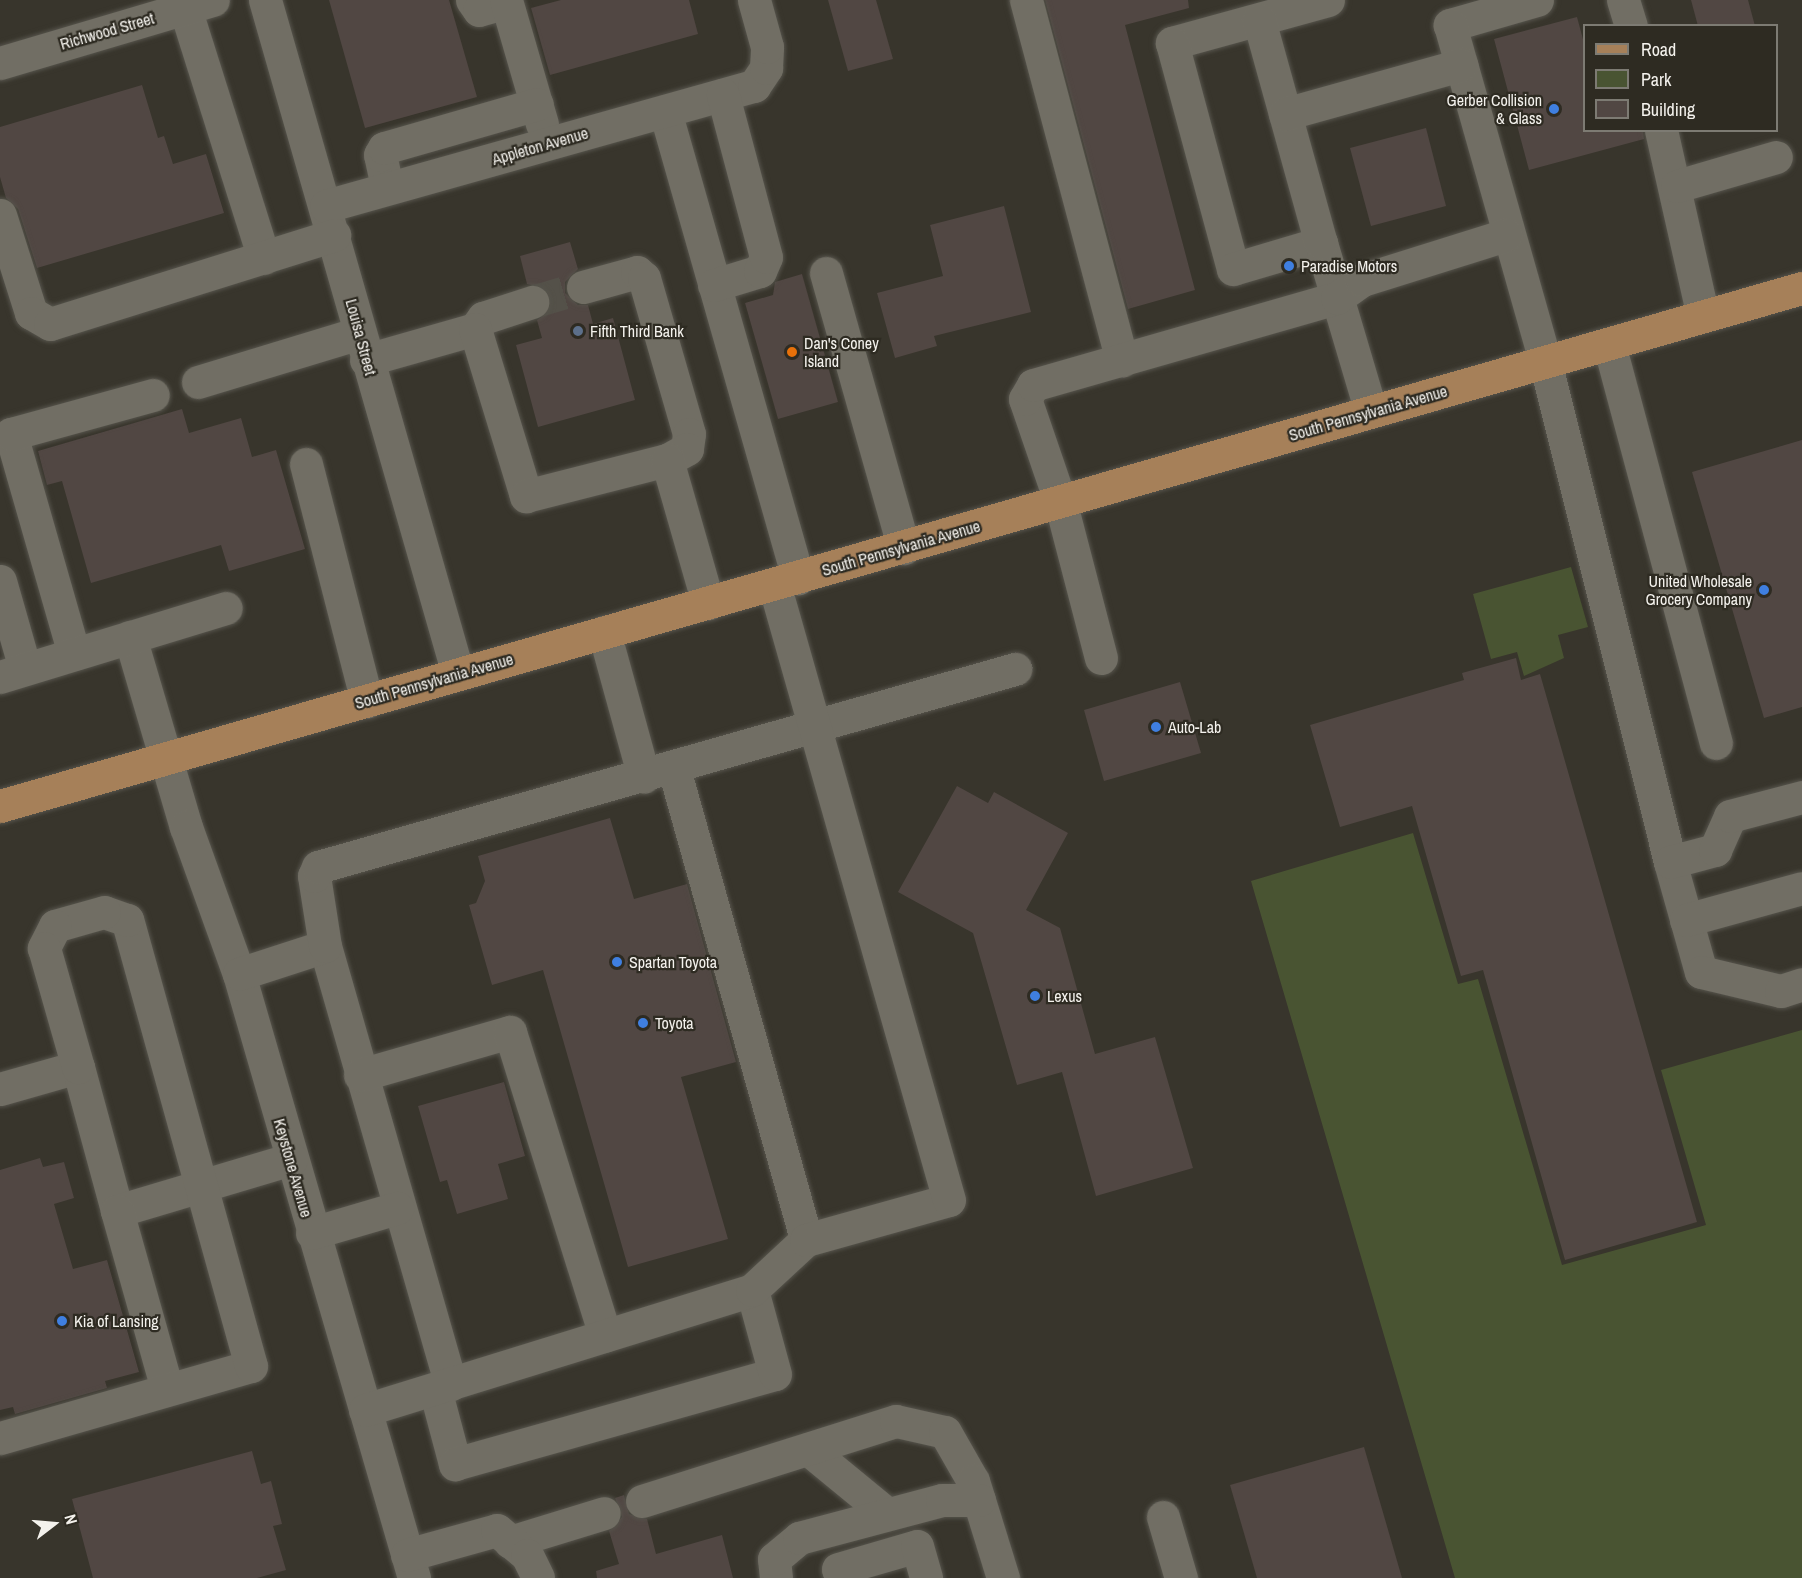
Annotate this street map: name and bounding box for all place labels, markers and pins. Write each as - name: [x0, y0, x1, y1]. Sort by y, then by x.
- place label: Gerber Collision & Glass: [1446, 90, 1542, 128]
- marker: Gerber Collision & Glass: [1547, 102, 1561, 116]
- place label: Paradise Motors: [1301, 256, 1397, 276]
- marker: Paradise Motors: [1282, 259, 1296, 273]
- place label: Fifth Third Bank: [590, 321, 684, 341]
- marker: Fifth Third Bank: [571, 324, 585, 338]
- place label: Dan's Coney Island: [804, 333, 879, 371]
- marker: Dan's Coney Island: [785, 345, 799, 359]
- place label: United Wholesale Grocery Company: [1646, 571, 1752, 609]
- marker: United Wholesale Grocery Company: [1757, 583, 1771, 597]
- place label: Auto-Lab: [1168, 717, 1221, 737]
- marker: Auto-Lab: [1149, 720, 1163, 734]
- place label: Spartan Toyota: [629, 952, 717, 972]
- marker: Spartan Toyota: [610, 955, 624, 969]
- place label: Lexus: [1047, 986, 1082, 1006]
- marker: Lexus: [1028, 989, 1042, 1003]
- place label: Toyota: [655, 1013, 694, 1033]
- marker: Toyota: [636, 1016, 650, 1030]
- place label: Kia of Lansing: [74, 1311, 159, 1331]
- marker: Kia of Lansing: [55, 1314, 69, 1328]

